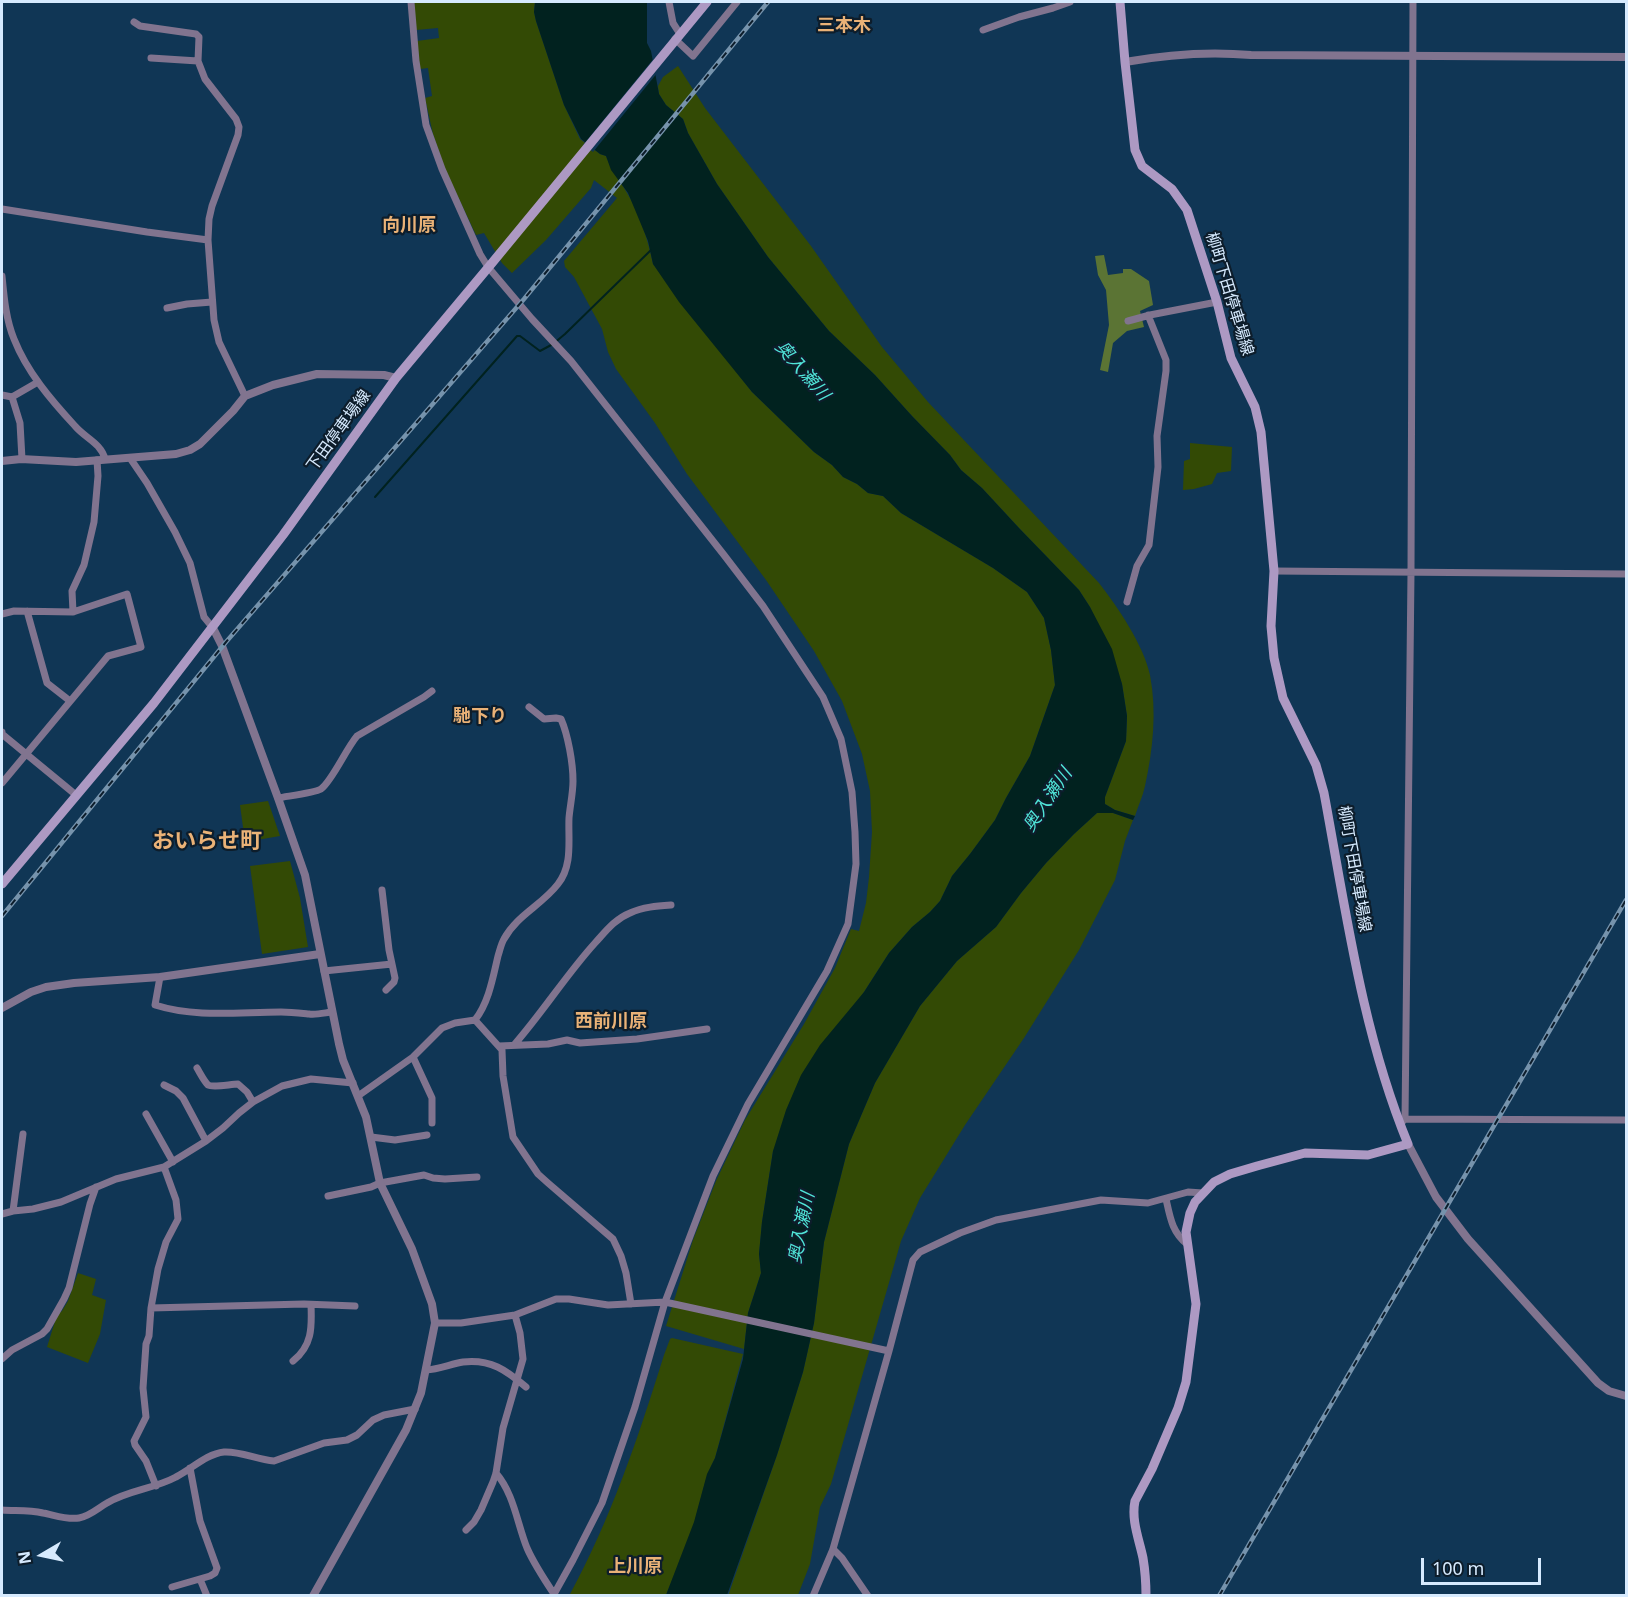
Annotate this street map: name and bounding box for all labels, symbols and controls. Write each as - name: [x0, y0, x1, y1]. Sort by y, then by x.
- district label: 三本木: [817, 15, 871, 37]
- district label: 向川原: [382, 215, 436, 237]
- street label: 柳町下田停車場線: [1201, 230, 1257, 358]
- water label: 奥入瀬川: [770, 337, 834, 405]
- street label: 下田停車場線: [303, 387, 375, 475]
- district label: 馳下り: [453, 706, 507, 728]
- water label: 奥入瀬川: [1019, 764, 1077, 836]
- street label: 柳町下田停車場線: [1333, 804, 1375, 934]
- district label: おいらせ町: [152, 829, 262, 855]
- district label: 西前川原: [575, 1011, 647, 1033]
- water label: 奥入瀬川: [785, 1191, 819, 1265]
- north arrow: [12, 1525, 72, 1585]
- scale bar: [1424, 1546, 1544, 1584]
- text: N: [12, 1550, 36, 1566]
- district label: 上川原: [608, 1556, 662, 1578]
- text: 100 m: [1432, 1556, 1484, 1580]

